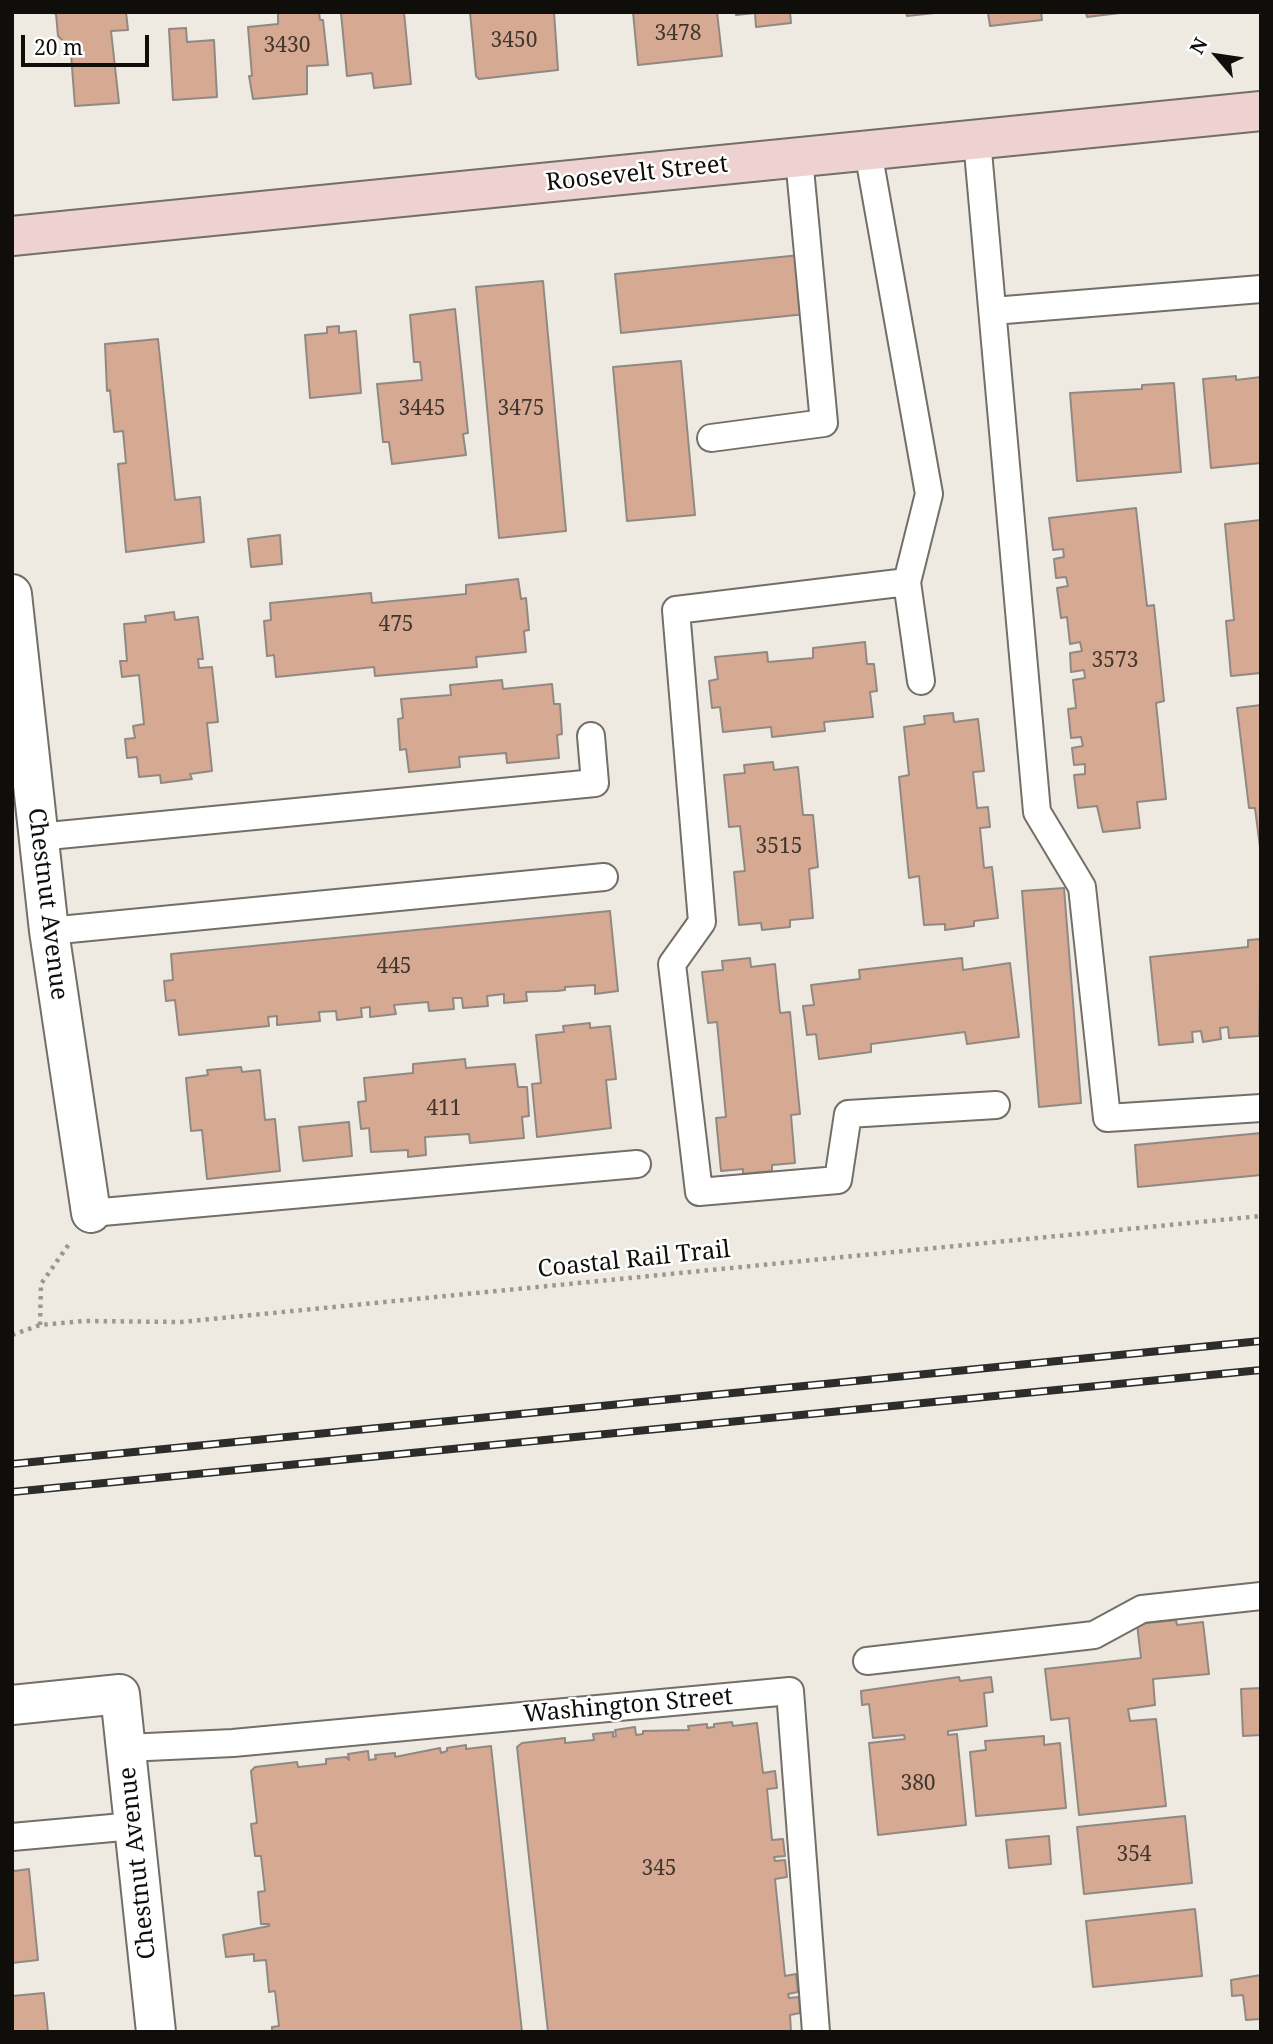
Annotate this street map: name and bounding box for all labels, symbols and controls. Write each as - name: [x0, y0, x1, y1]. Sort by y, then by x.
- scale bar: [24, 21, 152, 65]
- house number: 3478: [655, 21, 701, 47]
- north arrow: [1182, 21, 1252, 91]
- house number: 3450: [491, 28, 537, 54]
- text: 20 m: [34, 33, 83, 61]
- house number: 3430: [264, 33, 310, 59]
- text: N: [1184, 33, 1214, 59]
- street label: Roosevelt Street: [545, 150, 729, 198]
- house number: 3445: [399, 396, 445, 422]
- house number: 3475: [498, 396, 544, 422]
- house number: 475: [378, 612, 414, 638]
- house number: 3573: [1092, 648, 1138, 674]
- street label: Chestnut Avenue: [21, 806, 73, 1002]
- house number: 3515: [756, 834, 802, 860]
- house number: 445: [376, 954, 412, 980]
- house number: 411: [426, 1096, 462, 1122]
- street label: Coastal Rail Trail: [536, 1236, 732, 1284]
- street label: Washington Street: [522, 1683, 734, 1729]
- street label: Chestnut Avenue: [114, 1765, 162, 1961]
- house number: 380: [900, 1771, 936, 1797]
- house number: 354: [1116, 1842, 1152, 1868]
- house number: 345: [641, 1856, 677, 1882]

